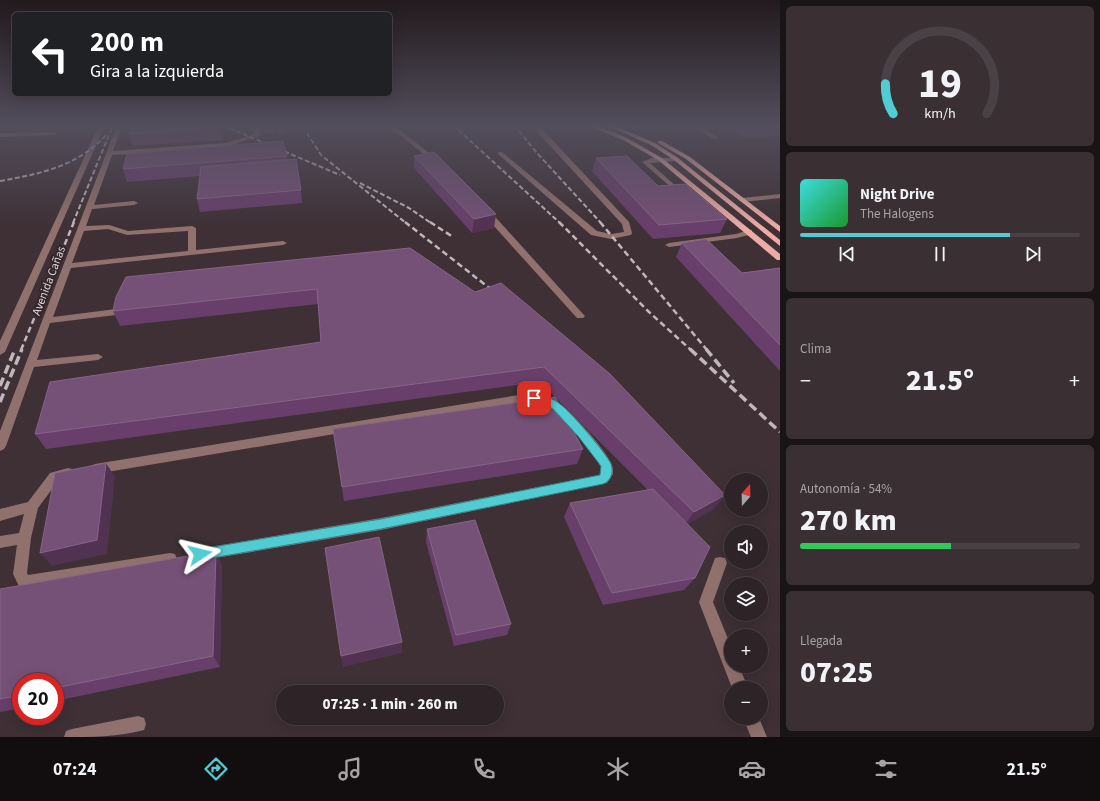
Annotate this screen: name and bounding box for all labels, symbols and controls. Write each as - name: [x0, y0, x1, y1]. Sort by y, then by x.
- text: 200 m: [90, 22, 164, 62]
- icon: left: [24, 28, 76, 80]
- text: 19: [918, 54, 962, 114]
- text: Gira a la izquierda: [90, 59, 224, 84]
- text: km/h: [924, 103, 956, 124]
- text: Night Drive: [860, 184, 935, 205]
- text: The Halogens: [860, 205, 934, 223]
- icon: previous: [836, 243, 858, 265]
- icon: pause: [929, 243, 951, 265]
- icon: next: [1022, 243, 1044, 265]
- street label: Avenida Cañas: [28, 244, 70, 318]
- text: Clima: [800, 340, 831, 358]
- text: 21.5°: [906, 359, 974, 402]
- text: −: [800, 365, 811, 397]
- text: +: [1069, 365, 1080, 397]
- pin: [517, 381, 551, 415]
- icon: arrive: [523, 387, 545, 409]
- north arrow: [724, 473, 768, 517]
- map controls: [724, 473, 768, 725]
- text: Autonomía · 54%: [800, 480, 892, 498]
- text: 270 km: [800, 499, 897, 542]
- button: sound: [724, 525, 768, 569]
- position arrow: [179, 533, 221, 575]
- button: layers: [724, 577, 768, 621]
- button: +: [724, 629, 768, 673]
- text: Llegada: [800, 632, 843, 650]
- text: 07:25: [800, 651, 873, 694]
- speed limit sign: 20: [12, 673, 64, 725]
- button: −: [724, 681, 768, 725]
- text: 07:25 · 1 min · 260 m: [323, 694, 457, 715]
- icon: directions: [202, 755, 230, 783]
- icon: music: [336, 755, 364, 783]
- icon: phone: [470, 755, 498, 783]
- icon: climate: [604, 755, 632, 783]
- icon: car: [738, 755, 766, 783]
- icon: filters: [872, 755, 900, 783]
- text: 07:24: [53, 757, 96, 782]
- text: 21.5°: [1006, 757, 1047, 782]

